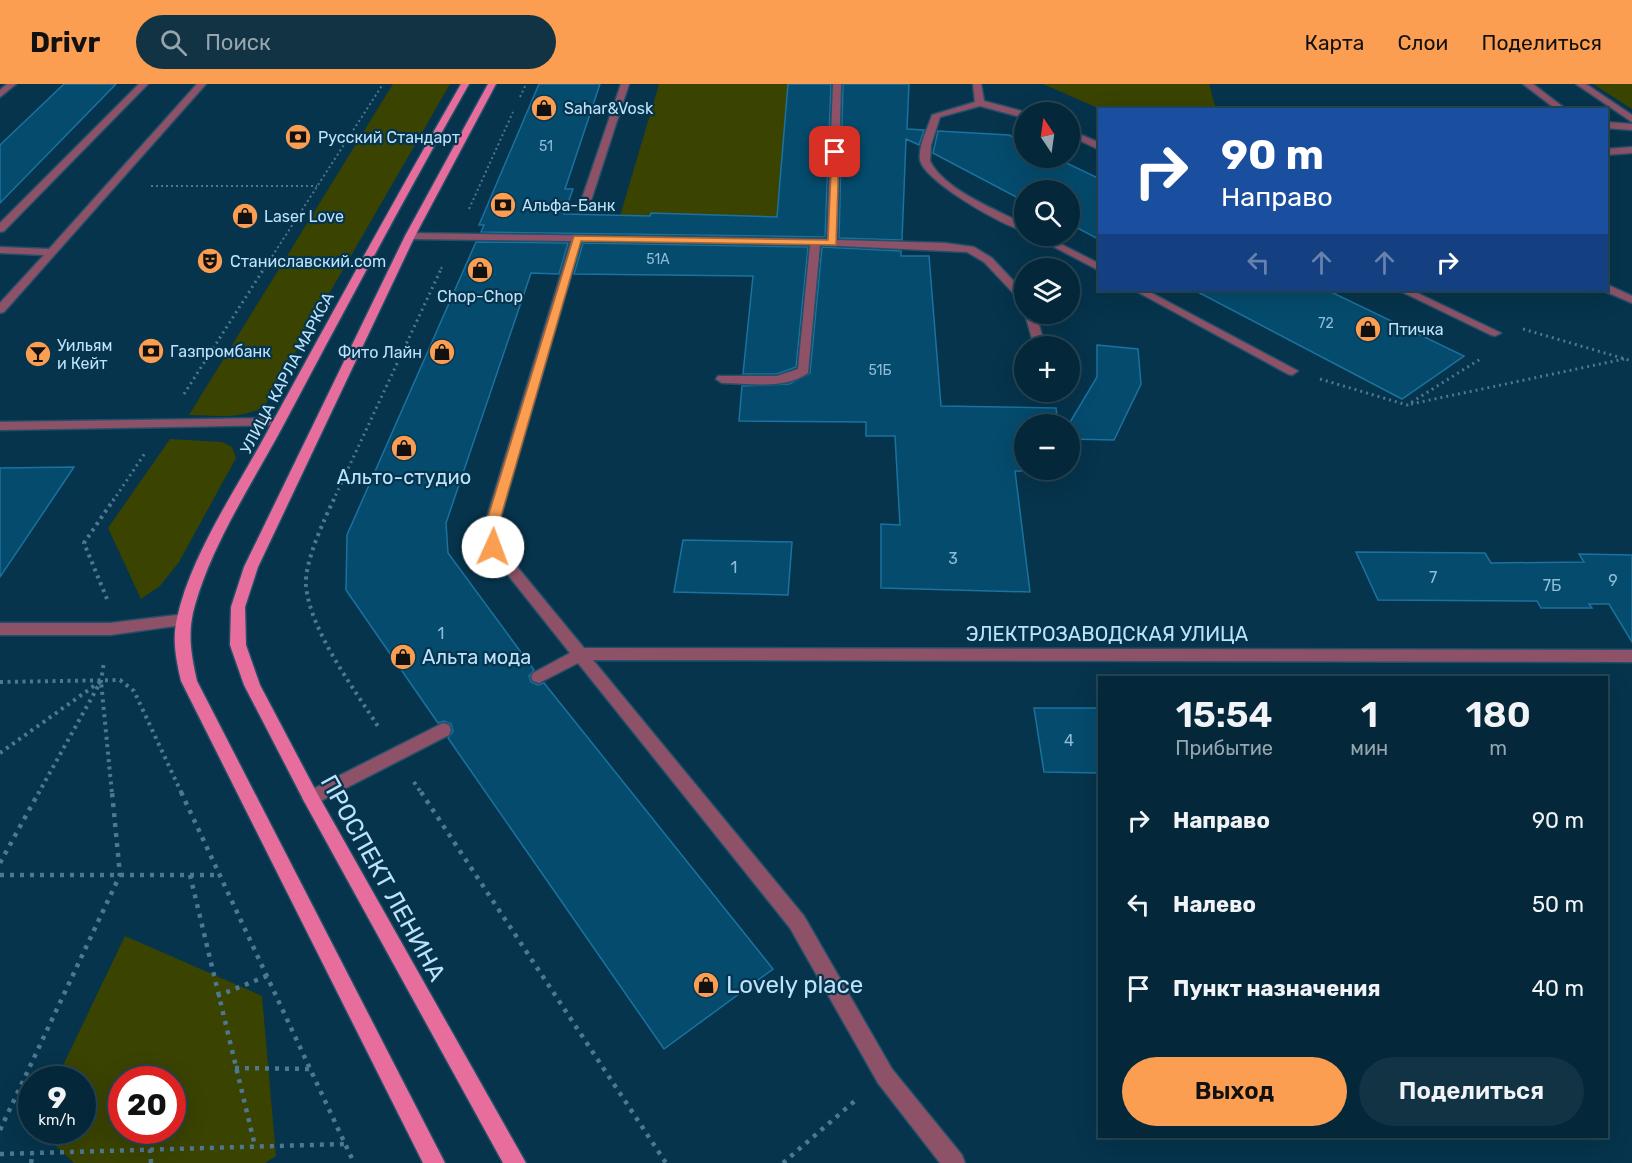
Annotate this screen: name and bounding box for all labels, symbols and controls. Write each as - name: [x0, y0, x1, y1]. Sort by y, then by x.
- search box: [136, 15, 556, 69]
- text: Drivr: [30, 26, 100, 59]
- icon: search: [157, 26, 190, 59]
- text: Поиск: [205, 29, 271, 56]
- text: Карта: [1304, 30, 1364, 55]
- text: Слои: [1397, 30, 1448, 55]
- text: Поделиться: [1481, 30, 1602, 55]
- shop icon: Sahar&Vosk: [529, 93, 559, 123]
- place label: Sahar&Vosk: [564, 99, 654, 118]
- north arrow: [1014, 102, 1080, 168]
- map controls: [1014, 102, 1080, 480]
- bank icon: Русский Стандарт: [283, 122, 313, 152]
- pin: [809, 126, 860, 177]
- place label: Русский Стандарт: [318, 128, 460, 147]
- text: 90 m: [1221, 130, 1324, 180]
- icon: right: [1122, 132, 1200, 210]
- icon: arrive: [818, 135, 851, 168]
- house number: 51: [539, 138, 553, 155]
- button: search: [1014, 180, 1080, 246]
- text: Направо: [1221, 181, 1333, 213]
- bank icon: Альфа-Банк: [488, 190, 518, 220]
- place label: Альфа-Банк: [522, 196, 616, 215]
- shop icon: Laser Love: [230, 201, 260, 231]
- place label: Laser Love: [264, 207, 344, 226]
- theatre icon: Станиславский.com: [195, 246, 225, 276]
- icon: left: [1242, 246, 1275, 279]
- icon: ahead: [1305, 246, 1338, 279]
- icon: ahead: [1368, 246, 1401, 279]
- icon: right: [1431, 246, 1464, 279]
- house number: 51А: [646, 251, 670, 268]
- place label: Станиславский.com: [230, 252, 386, 271]
- shop icon: Chop-Chop: [465, 255, 495, 285]
- button: layers: [1014, 258, 1080, 324]
- place label: Chop-Chop: [437, 287, 523, 306]
- street label: УЛИЦА КАРЛА МАРКСА: [236, 289, 338, 457]
- shop icon: Птичка: [1353, 314, 1383, 344]
- house number: 72: [1318, 315, 1334, 332]
- place label: Птичка: [1388, 320, 1444, 339]
- place label: Уильям и Кейт: [57, 336, 112, 373]
- bank icon: Газпромбанк: [136, 336, 166, 366]
- button: +: [1014, 336, 1080, 402]
- shop icon: Фито Лайн: [427, 337, 457, 367]
- bar icon: Уильям и Кейт: [23, 339, 53, 369]
- place label: Газпромбанк: [170, 342, 271, 361]
- place label: Фито Лайн: [338, 343, 422, 362]
- house number: 51Б: [868, 362, 892, 379]
- button: −: [1014, 414, 1080, 480]
- shop icon: Альто-студио: [389, 433, 419, 463]
- place label: Альто-студио: [337, 465, 471, 489]
- position arrow: [461, 515, 525, 579]
- house number: 3: [948, 549, 958, 568]
- house number: 1: [731, 558, 737, 577]
- house number: 7: [1429, 568, 1437, 587]
- house number: 9: [1608, 571, 1618, 590]
- house number: 7Б: [1543, 576, 1561, 595]
- street label: ЭЛЕКТРОЗАВОДСКАЯ УЛИЦА: [966, 622, 1248, 646]
- house number: 1: [438, 624, 444, 643]
- shop icon: Альта мода: [388, 642, 418, 672]
- place label: Альта мода: [422, 645, 531, 669]
- text: 15:54: [1176, 693, 1273, 736]
- text: 1: [1361, 693, 1378, 736]
- text: 180: [1465, 693, 1531, 736]
- house number: 4: [1064, 731, 1074, 750]
- text: Прибытие: [1175, 736, 1273, 760]
- text: мин: [1350, 736, 1388, 760]
- text: m: [1489, 736, 1507, 760]
- street label: ПРОСПЕКТ ЛЕНИНА: [315, 770, 451, 986]
- icon: right: [1122, 804, 1155, 837]
- text: Направо: [1173, 807, 1270, 834]
- text: 90 m: [1532, 807, 1584, 834]
- icon: left: [1122, 888, 1155, 921]
- text: Налево: [1173, 891, 1256, 918]
- text: 50 m: [1532, 891, 1584, 918]
- shop icon: Lovely place: [691, 970, 721, 1000]
- place label: Lovely place: [726, 971, 863, 999]
- icon: arrive: [1122, 972, 1155, 1005]
- text: Пункт назначения: [1173, 975, 1381, 1002]
- text: 40 m: [1531, 975, 1584, 1002]
- button: Выход: [1122, 1057, 1347, 1126]
- button: Поделиться: [1359, 1057, 1584, 1126]
- speed limit sign: 20: [108, 1066, 186, 1144]
- text: 9: [47, 1080, 67, 1116]
- text: km/h: [38, 1111, 76, 1129]

